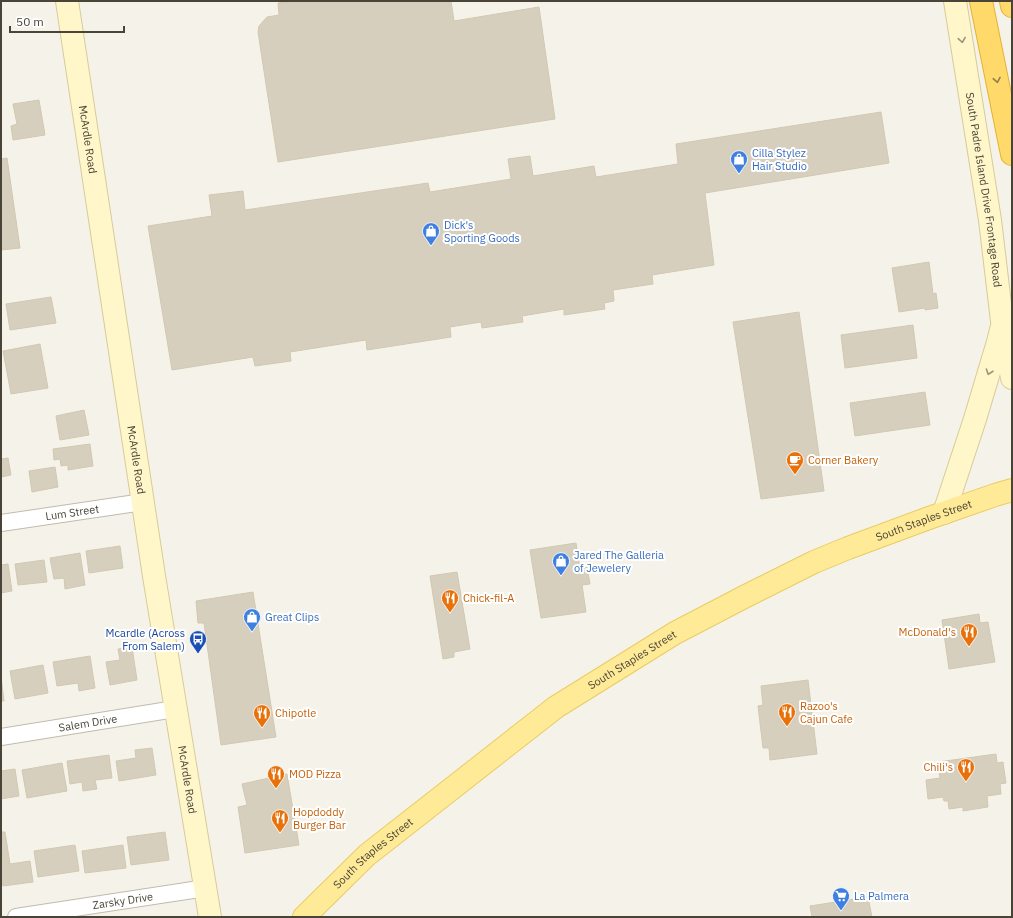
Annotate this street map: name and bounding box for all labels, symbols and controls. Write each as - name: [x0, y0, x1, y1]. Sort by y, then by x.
- scale bar: [10, 8, 124, 34]
- text: 50 m: [16, 14, 44, 29]
- one-way arrow: [957, 36, 965, 43]
- one-way arrow: [993, 77, 1001, 84]
- street label: South Padre Island Drive Frontage Road: [963, 91, 1005, 288]
- street label: McArdle Road: [76, 104, 100, 175]
- place label: Cilla Stylez Hair Studio: [752, 146, 807, 173]
- shop icon: Cilla Stylez Hair Studio: [729, 149, 749, 174]
- place label: Dick's Sporting Goods: [444, 218, 520, 245]
- shop icon: Dick's Sporting Goods: [421, 221, 441, 246]
- one-way arrow: [985, 368, 994, 375]
- street label: McArdle Road: [124, 425, 148, 495]
- cafe icon: Corner Bakery: [785, 450, 805, 475]
- place label: Corner Bakery: [808, 453, 879, 467]
- street label: South Staples Street: [874, 497, 974, 544]
- street label: Lum Street: [44, 502, 100, 523]
- place label: Jared The Galleria of Jewelery: [574, 548, 664, 575]
- shop icon: Jared The Galleria of Jewelery: [551, 551, 571, 576]
- restaurant icon: Chick-fil-A: [440, 588, 460, 613]
- place label: Chick-fil-A: [463, 591, 514, 605]
- shop icon: Great Clips: [242, 607, 262, 632]
- place label: Great Clips: [265, 610, 319, 624]
- restaurant icon: McDonald's: [959, 622, 979, 647]
- place label: McDonald's: [898, 625, 956, 639]
- place label: Mcardle (Across From Salem): [106, 626, 185, 653]
- street label: South Staples Street: [585, 627, 679, 692]
- bus stop icon: Mcardle (Across From Salem): [188, 629, 208, 654]
- place label: Razoo's Cajun Cafe: [800, 699, 853, 726]
- restaurant icon: Razoo's Cajun Cafe: [777, 702, 797, 727]
- restaurant icon: Chipotle: [252, 703, 272, 728]
- place label: Chipotle: [275, 706, 316, 720]
- street label: Salem Drive: [58, 711, 118, 735]
- street label: McArdle Road: [175, 745, 200, 815]
- restaurant icon: Chili's: [956, 757, 976, 782]
- place label: Chili's: [923, 760, 953, 774]
- restaurant icon: MOD Pizza: [266, 764, 286, 789]
- place label: MOD Pizza: [289, 767, 341, 781]
- place label: Hopdoddy Burger Bar: [293, 805, 346, 832]
- restaurant icon: Hopdoddy Burger Bar: [270, 808, 290, 833]
- street label: South Staples Street: [330, 815, 416, 892]
- supermarket icon: La Palmera: [831, 886, 851, 911]
- street label: Zarsky Drive: [91, 889, 154, 912]
- place label: La Palmera: [854, 889, 909, 903]

